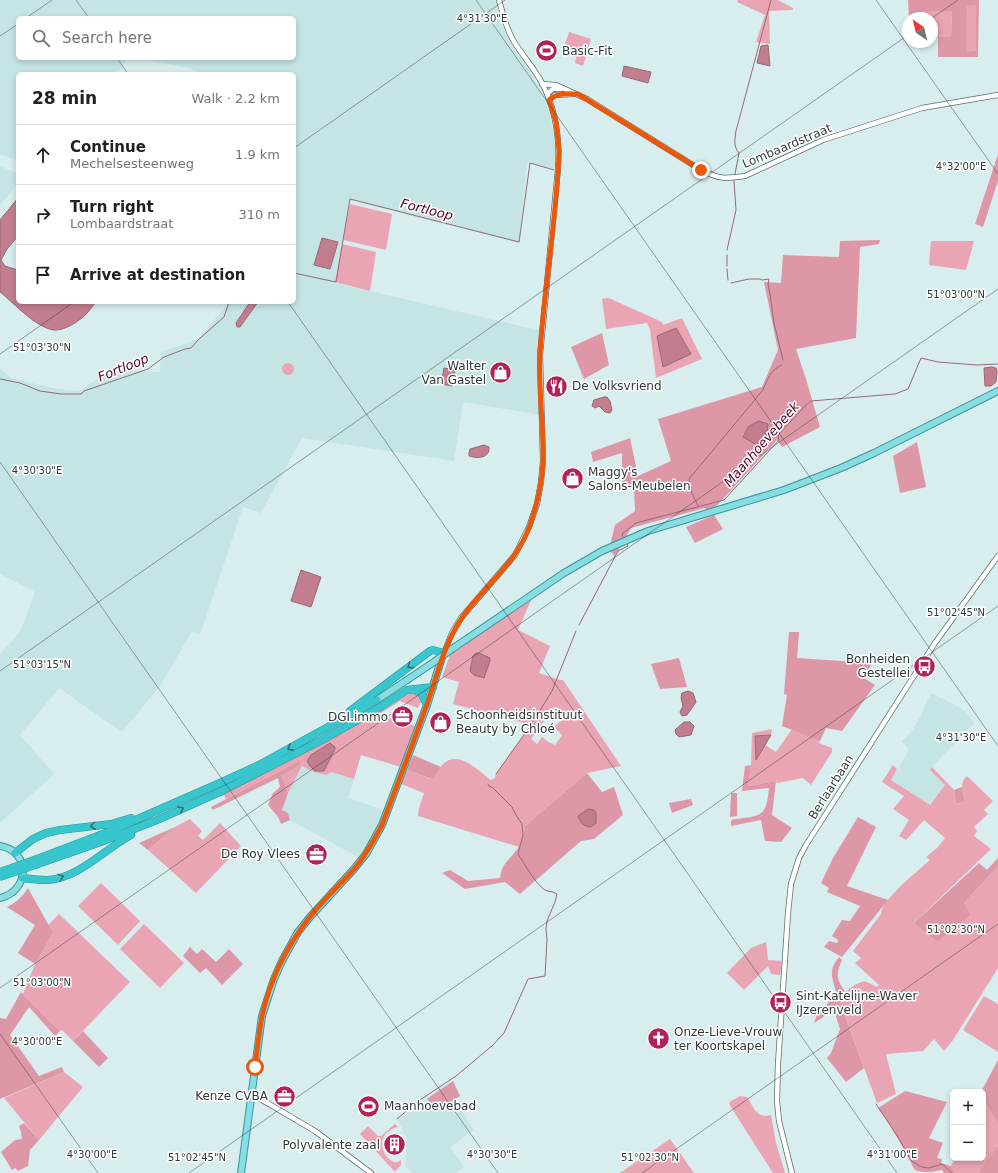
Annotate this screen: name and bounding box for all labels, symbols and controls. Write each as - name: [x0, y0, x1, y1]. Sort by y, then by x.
- north arrow: [902, 12, 938, 48]
- text: 4°31'30"E: [457, 13, 507, 24]
- search box: [16, 16, 296, 60]
- icon: search: [30, 27, 52, 49]
- text: Search here: [62, 29, 152, 47]
- sports icon: Basic-Fit: [533, 38, 559, 64]
- place label: Basic-Fit: [562, 44, 612, 58]
- text: 28 min: [32, 88, 97, 108]
- text: Walk · 2.2 km: [191, 91, 280, 106]
- street label: Lombaardstraat: [740, 121, 834, 171]
- text: Continue: [70, 138, 146, 156]
- icon: ahead: [32, 144, 54, 166]
- text: 1.9 km: [235, 147, 280, 162]
- text: Mechelsesteenweg: [70, 156, 194, 171]
- route end: [692, 161, 710, 179]
- text: 4°32'00"E: [936, 161, 986, 172]
- water label: Fortloop: [399, 196, 455, 223]
- text: Turn right: [70, 198, 154, 216]
- icon: right: [32, 204, 54, 226]
- text: 310 m: [238, 207, 280, 222]
- text: Lombaardstraat: [70, 216, 173, 231]
- icon: arrive: [32, 264, 54, 286]
- text: Arrive at destination: [70, 266, 245, 284]
- text: 51°03'00"N: [927, 289, 985, 300]
- text: 51°03'30"N: [13, 342, 71, 353]
- water label: Fortloop: [96, 350, 151, 384]
- place label: Walter Van Gastel: [422, 359, 486, 387]
- shop icon: Walter Van Gastel: [488, 360, 514, 386]
- restaurant icon: De Volksvriend: [544, 373, 570, 399]
- place label: De Volksvriend: [572, 379, 662, 393]
- water label: Maanhoevebeek: [721, 399, 802, 490]
- text: 4°30'30"E: [12, 465, 62, 476]
- place label: Maggy's Salons-Meubelen: [588, 465, 691, 493]
- shop icon: Maggy's Salons-Meubelen: [560, 466, 586, 492]
- text: 51°02'45"N: [927, 607, 985, 618]
- place label: Bonheiden Gestellei: [846, 652, 910, 680]
- bus stop icon: Bonheiden Gestellei: [912, 653, 938, 679]
- text: 51°03'15"N: [13, 659, 71, 670]
- one-way arrow: [407, 661, 414, 668]
- office icon: DGI.immo: [390, 704, 416, 730]
- place label: Schoonheidsinstituut Beauty by Chloé: [456, 708, 582, 736]
- shop icon: Schoonheidsinstituut Beauty by Chloé: [427, 709, 453, 735]
- place label: DGI.immo: [328, 710, 388, 724]
- text: 4°31'30"E: [936, 732, 986, 743]
- one-way arrow: [287, 744, 294, 751]
- street label: Berlaarbaan: [806, 752, 856, 822]
- one-way arrow: [177, 806, 185, 814]
- one-way arrow: [90, 821, 96, 830]
- office icon: De Roy Vlees: [303, 841, 329, 867]
- place label: De Roy Vlees: [221, 847, 300, 861]
- one-way arrow: [57, 873, 64, 882]
- text: 51°02'30"N: [927, 924, 985, 935]
- text: 51°03'00"N: [13, 977, 71, 988]
- place label: Sint-Katelijne-Waver IJzerenveld: [796, 989, 917, 1017]
- bus stop icon: Sint-Katelijne-Waver IJzerenveld: [767, 990, 793, 1016]
- place label: Onze-Lieve-Vrouw ter Koortskapel: [674, 1025, 782, 1053]
- church icon: Onze-Lieve-Vrouw ter Koortskapel: [645, 1026, 671, 1052]
- text: 4°30'00"E: [12, 1036, 62, 1047]
- route start: [246, 1058, 264, 1076]
- office icon: Kenze CVBA: [271, 1083, 297, 1109]
- place label: Kenze CVBA: [195, 1089, 269, 1103]
- map controls: [950, 1089, 986, 1161]
- button: +: [950, 1089, 986, 1125]
- sports icon: Maanhoevebad: [355, 1093, 381, 1119]
- place label: Maanhoevebad: [384, 1099, 476, 1113]
- button: −: [950, 1125, 986, 1161]
- building icon: Polyvalente zaal: [382, 1132, 408, 1158]
- place label: Polyvalente zaal: [282, 1138, 380, 1152]
- text: 4°30'00"E: [67, 1149, 117, 1160]
- text: 4°30'30"E: [467, 1149, 517, 1160]
- text: 4°31'00"E: [867, 1149, 917, 1160]
- text: 51°02'45"N: [168, 1152, 226, 1163]
- text: 51°02'30"N: [621, 1152, 679, 1163]

